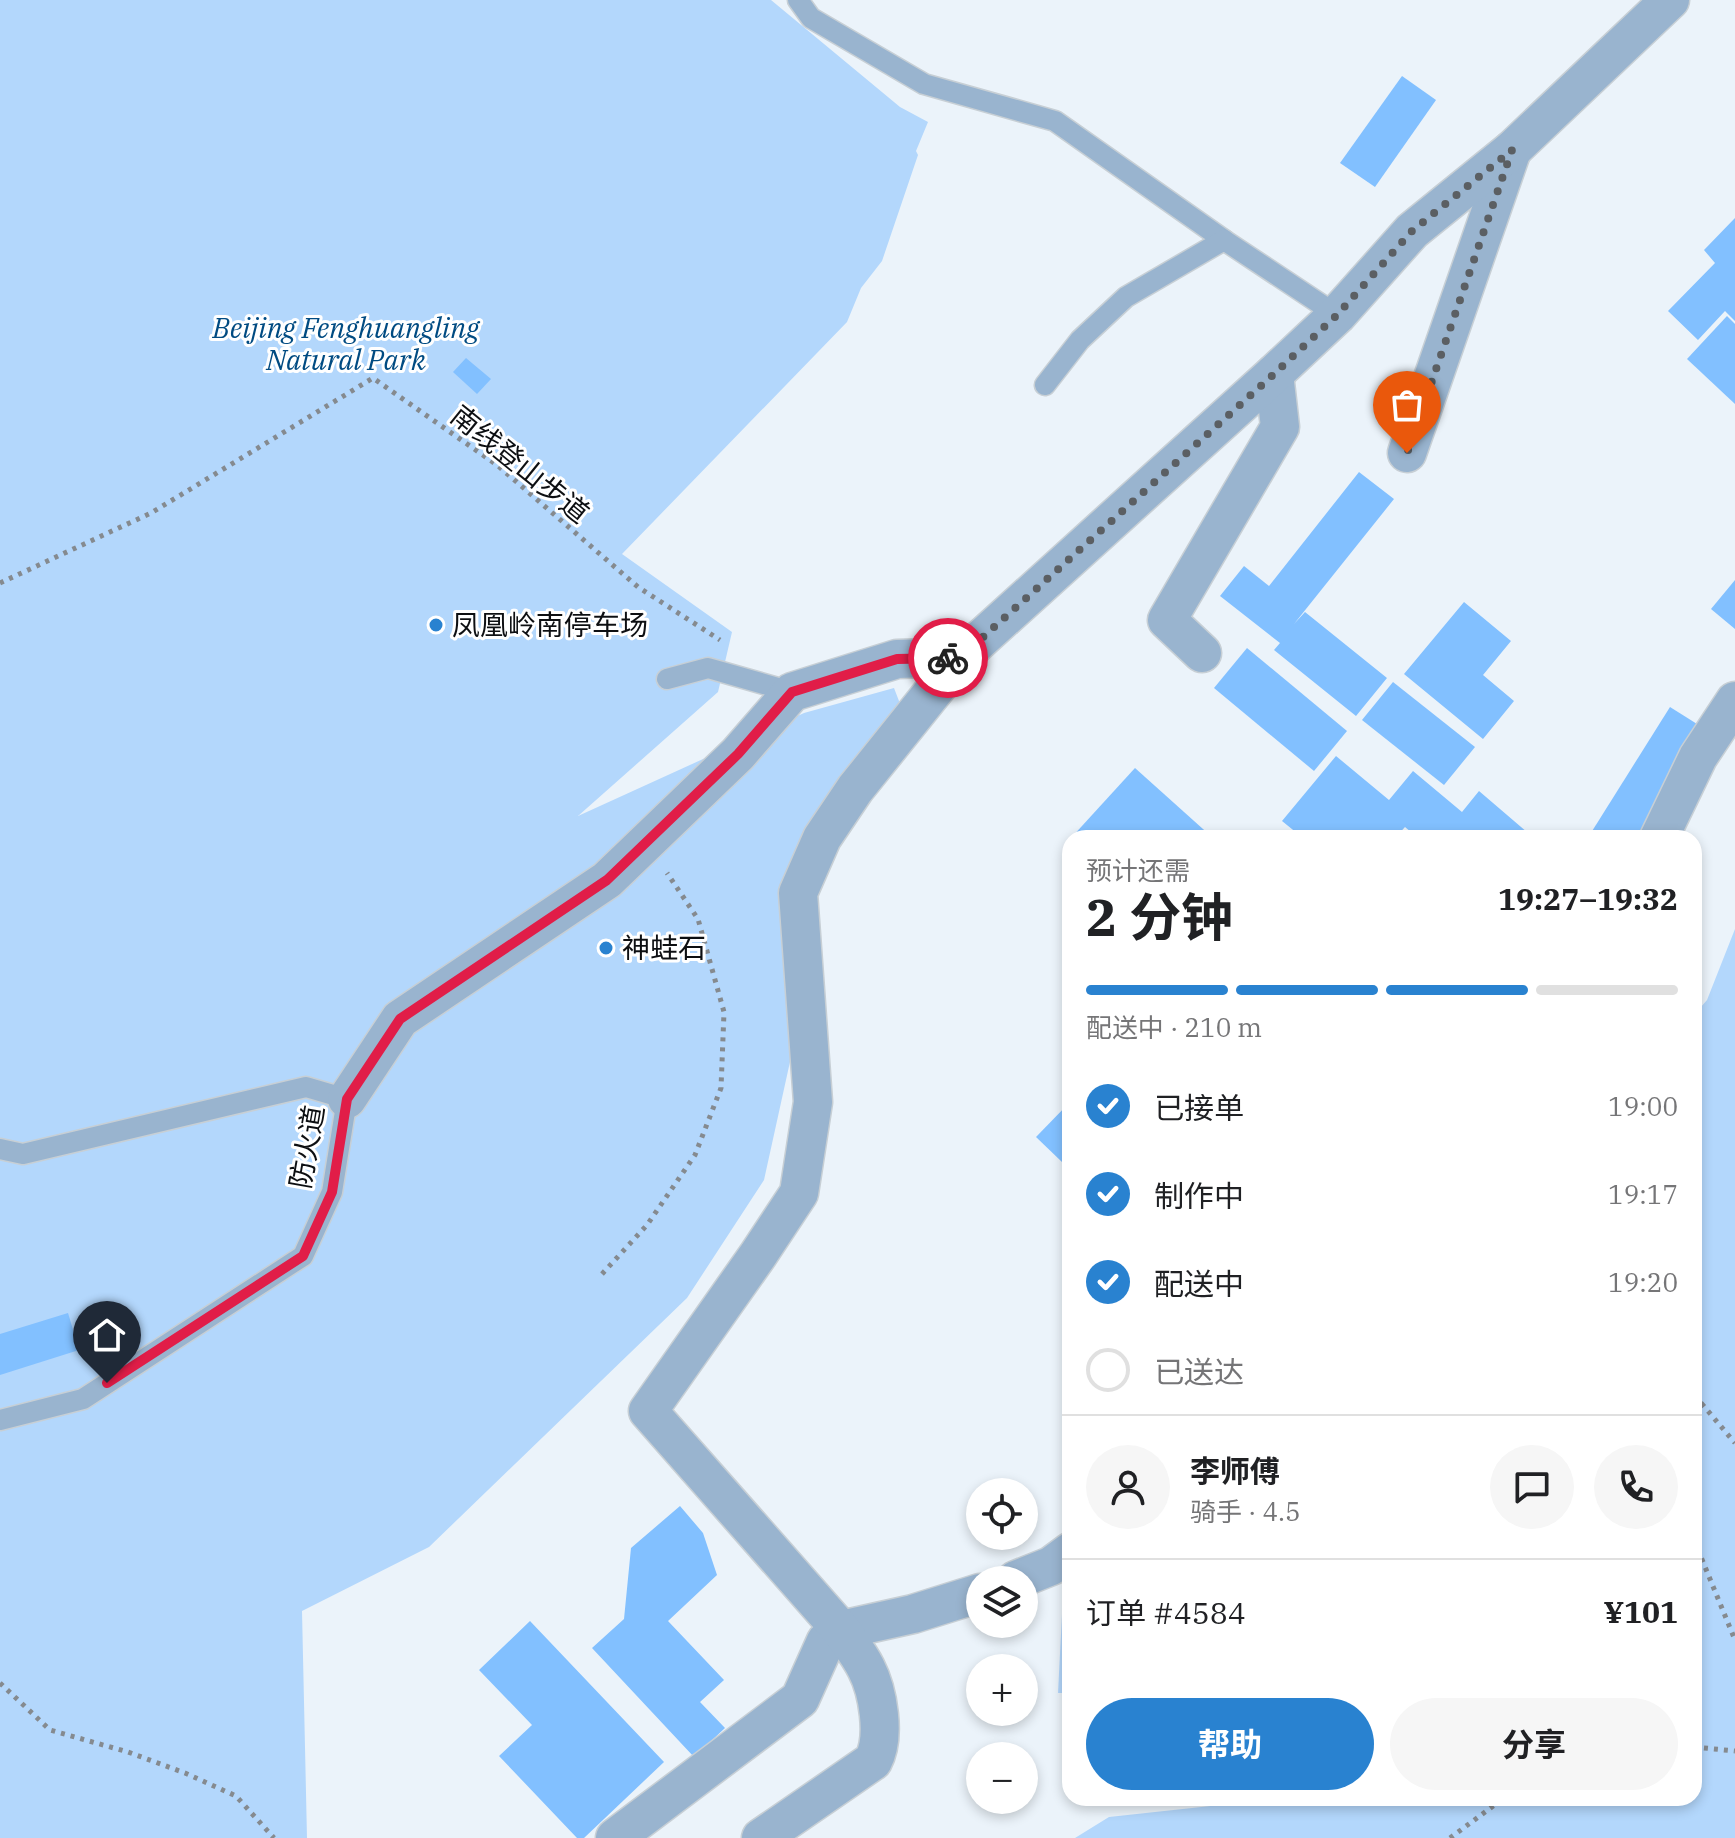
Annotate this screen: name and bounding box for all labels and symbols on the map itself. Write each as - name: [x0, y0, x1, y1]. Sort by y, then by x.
- park label: Beijing Fenghuangling Natural Park: [212, 309, 480, 378]
- pin: [1373, 371, 1441, 453]
- street label: 南线登山步道: [443, 396, 597, 531]
- place label: 凤凰岭南停车场: [452, 606, 648, 643]
- marker: 凤凰岭南停车场: [427, 616, 445, 634]
- courier: [908, 618, 988, 698]
- place label: 神蛙石: [622, 929, 706, 966]
- marker: 神蛙石: [597, 939, 615, 957]
- street label: 防火道: [281, 1102, 332, 1191]
- pin: [73, 1301, 141, 1383]

